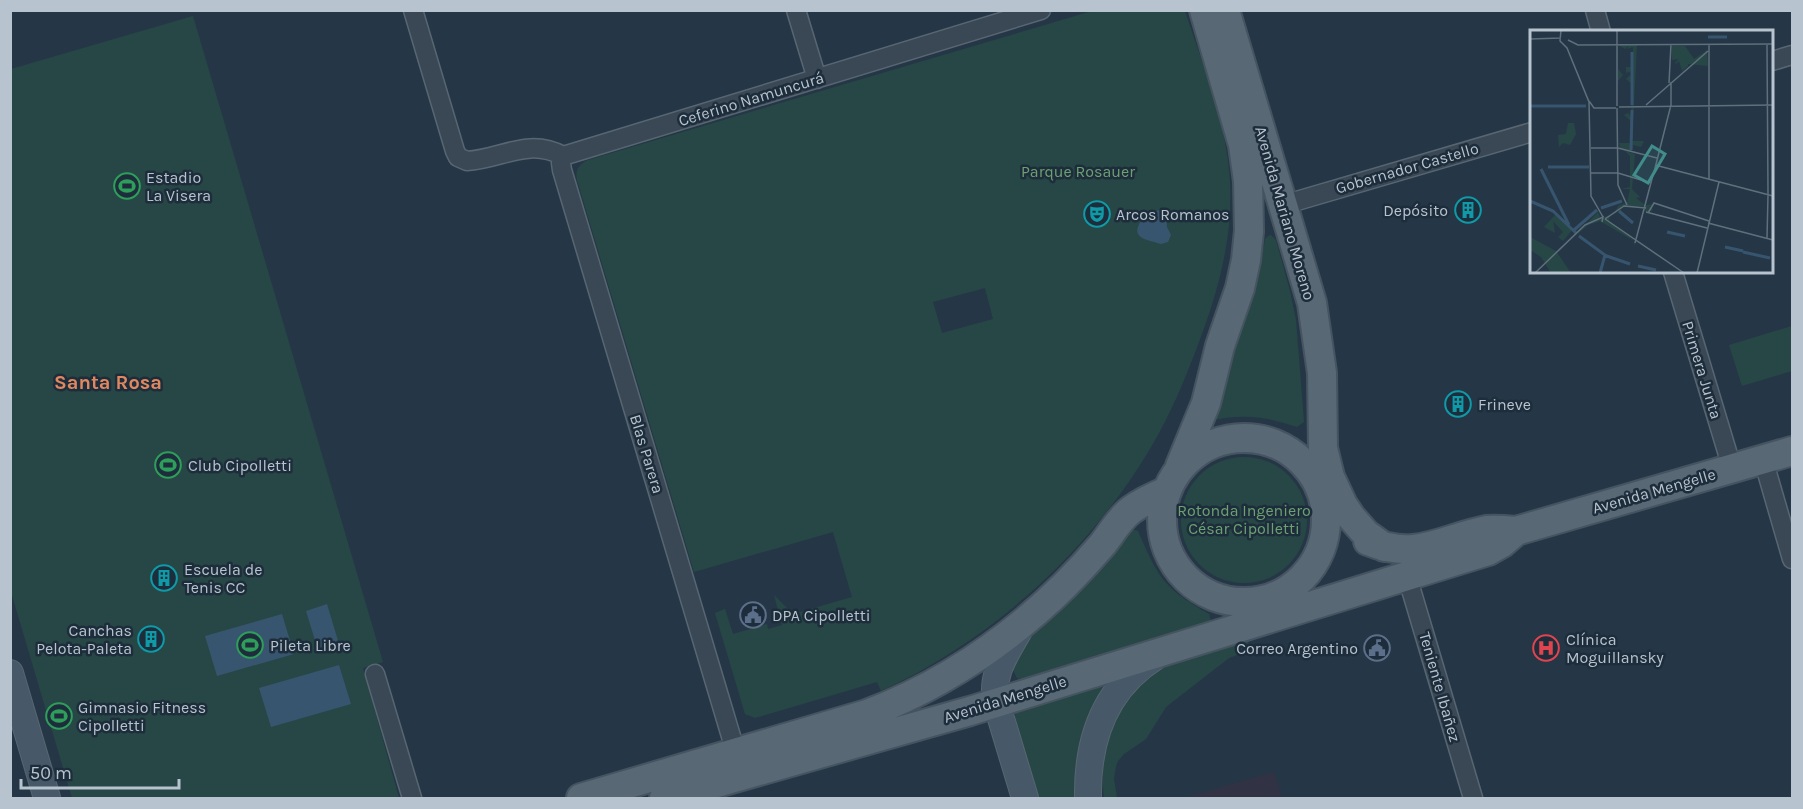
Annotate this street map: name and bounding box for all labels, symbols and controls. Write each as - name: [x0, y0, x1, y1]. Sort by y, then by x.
- inset map: [1530, 30, 1773, 273]
- street label: Ceferino Namuncurá: [676, 68, 826, 130]
- street label: Avenida Mariano Moreno: [1251, 124, 1319, 302]
- street label: Gobernador Castello: [1333, 139, 1481, 197]
- park label: Parque Rosauer: [1021, 162, 1135, 181]
- place label: Estadio La Visera: [146, 168, 211, 205]
- sports icon: Estadio La Visera: [112, 171, 142, 201]
- building icon: Depósito: [1453, 195, 1483, 225]
- theatre icon: Arcos Romanos: [1082, 199, 1112, 229]
- place label: Depósito: [1383, 201, 1448, 220]
- place label: Arcos Romanos: [1116, 205, 1229, 224]
- street label: Primera Junta: [1678, 319, 1726, 421]
- district label: Santa Rosa: [54, 371, 162, 394]
- building icon: Frineve: [1443, 389, 1473, 419]
- place label: Frineve: [1478, 395, 1531, 414]
- street label: Blas Parera: [626, 412, 668, 496]
- sports icon: Club Cipolletti: [153, 450, 183, 480]
- place label: Club Cipolletti: [188, 456, 292, 475]
- street label: Avenida Mengelle: [1590, 464, 1718, 518]
- park label: Rotonda Ingeniero César Cipolletti: [1177, 501, 1311, 538]
- place label: Escuela de Tenis CC: [184, 560, 262, 597]
- building icon: Escuela de Tenis CC: [149, 563, 179, 593]
- public building icon: DPA Cipolletti: [738, 600, 768, 630]
- place label: DPA Cipolletti: [772, 606, 870, 625]
- place label: Canchas Pelota-Paleta: [36, 621, 132, 658]
- building icon: Canchas Pelota-Paleta: [136, 624, 166, 654]
- sports icon: Pileta Libre: [235, 630, 265, 660]
- street label: Teniente Ibañez: [1415, 630, 1465, 744]
- place label: Clínica Moguillansky: [1566, 630, 1664, 667]
- public building icon: Correo Argentino: [1362, 633, 1392, 663]
- hospital icon: Clínica Moguillansky: [1531, 633, 1561, 663]
- place label: Pileta Libre: [270, 636, 351, 655]
- place label: Correo Argentino: [1236, 639, 1358, 658]
- street label: Avenida Mengelle: [941, 671, 1069, 727]
- place label: Gimnasio Fitness Cipolletti: [78, 698, 206, 735]
- sports icon: Gimnasio Fitness Cipolletti: [44, 701, 74, 731]
- scale bar: [21, 752, 178, 790]
- text: 50 m: [30, 762, 72, 784]

